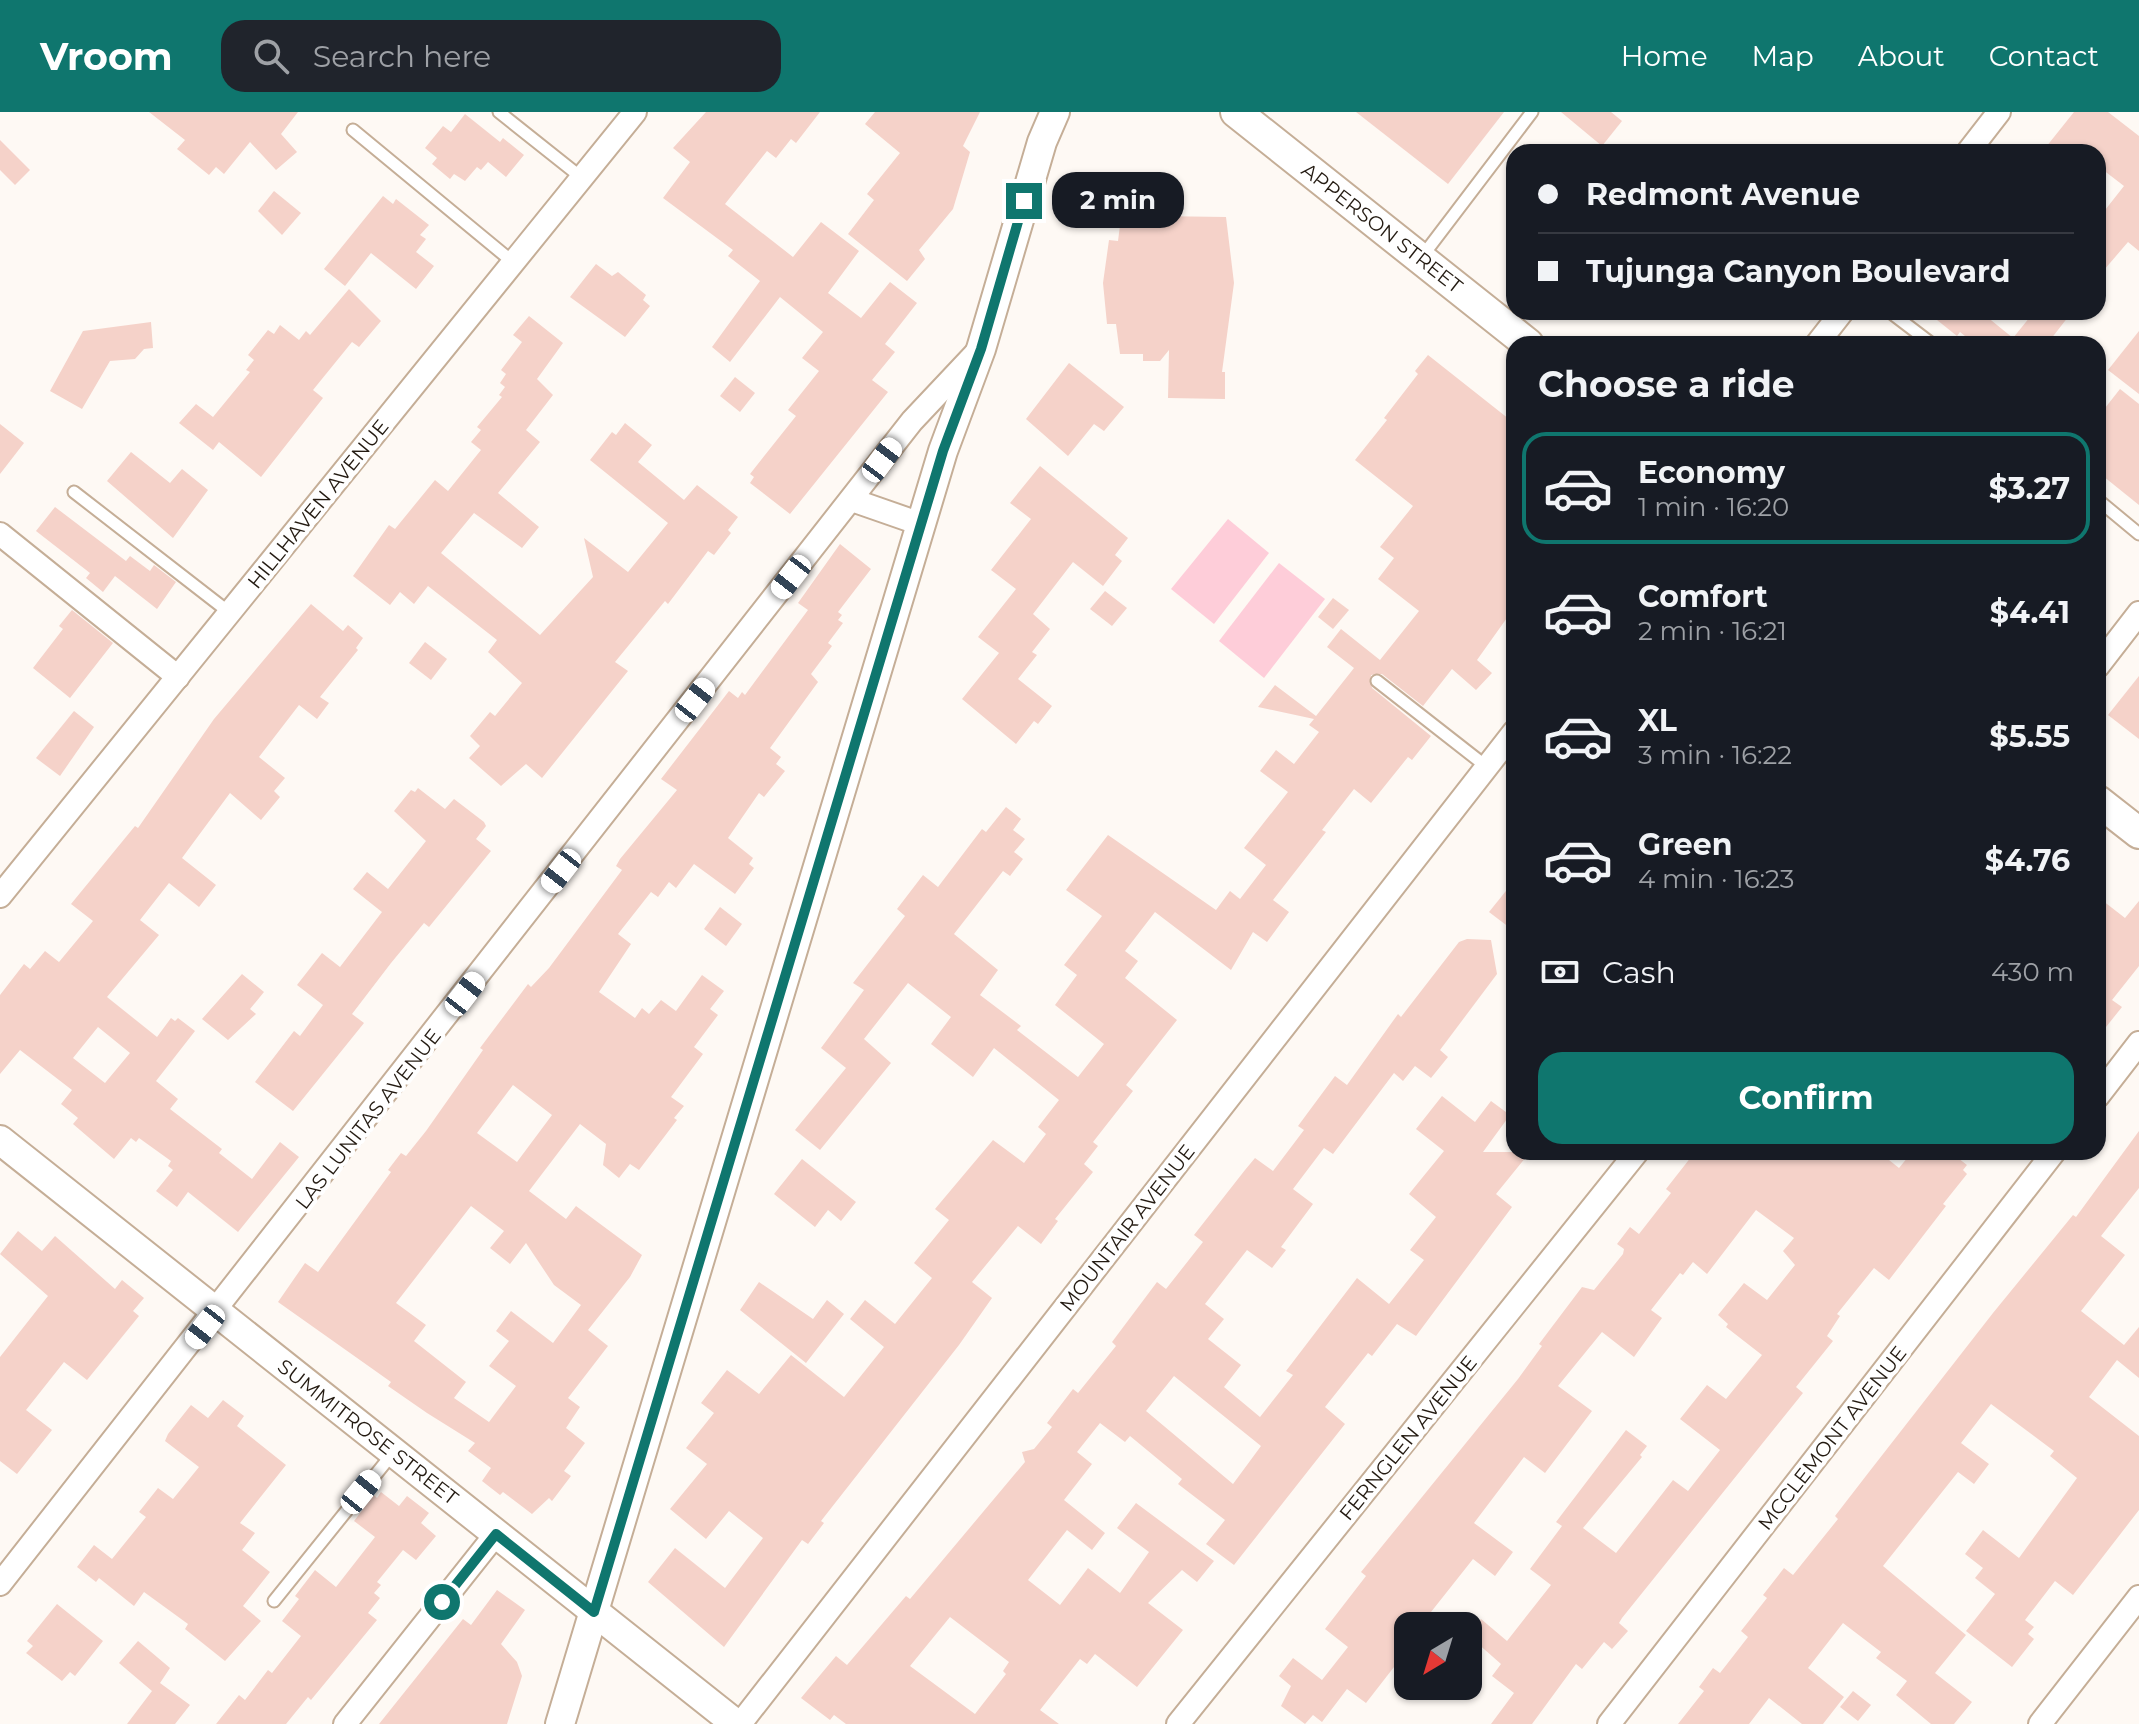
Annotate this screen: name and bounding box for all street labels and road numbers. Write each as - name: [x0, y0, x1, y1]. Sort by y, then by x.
- street label: APPERSON STREET: [1297, 158, 1468, 299]
- street label: HILLHAVEN AVENUE: [242, 415, 394, 593]
- street label: LAS LUNITAS AVENUE: [290, 1024, 446, 1214]
- street label: MOUNTAIR AVENUE: [1054, 1140, 1200, 1316]
- street label: MCCLEMONT AVENUE: [1753, 1341, 1911, 1535]
- street label: FERNGLEN AVENUE: [1334, 1351, 1482, 1525]
- street label: SUMMITROSE STREET: [273, 1354, 463, 1510]

